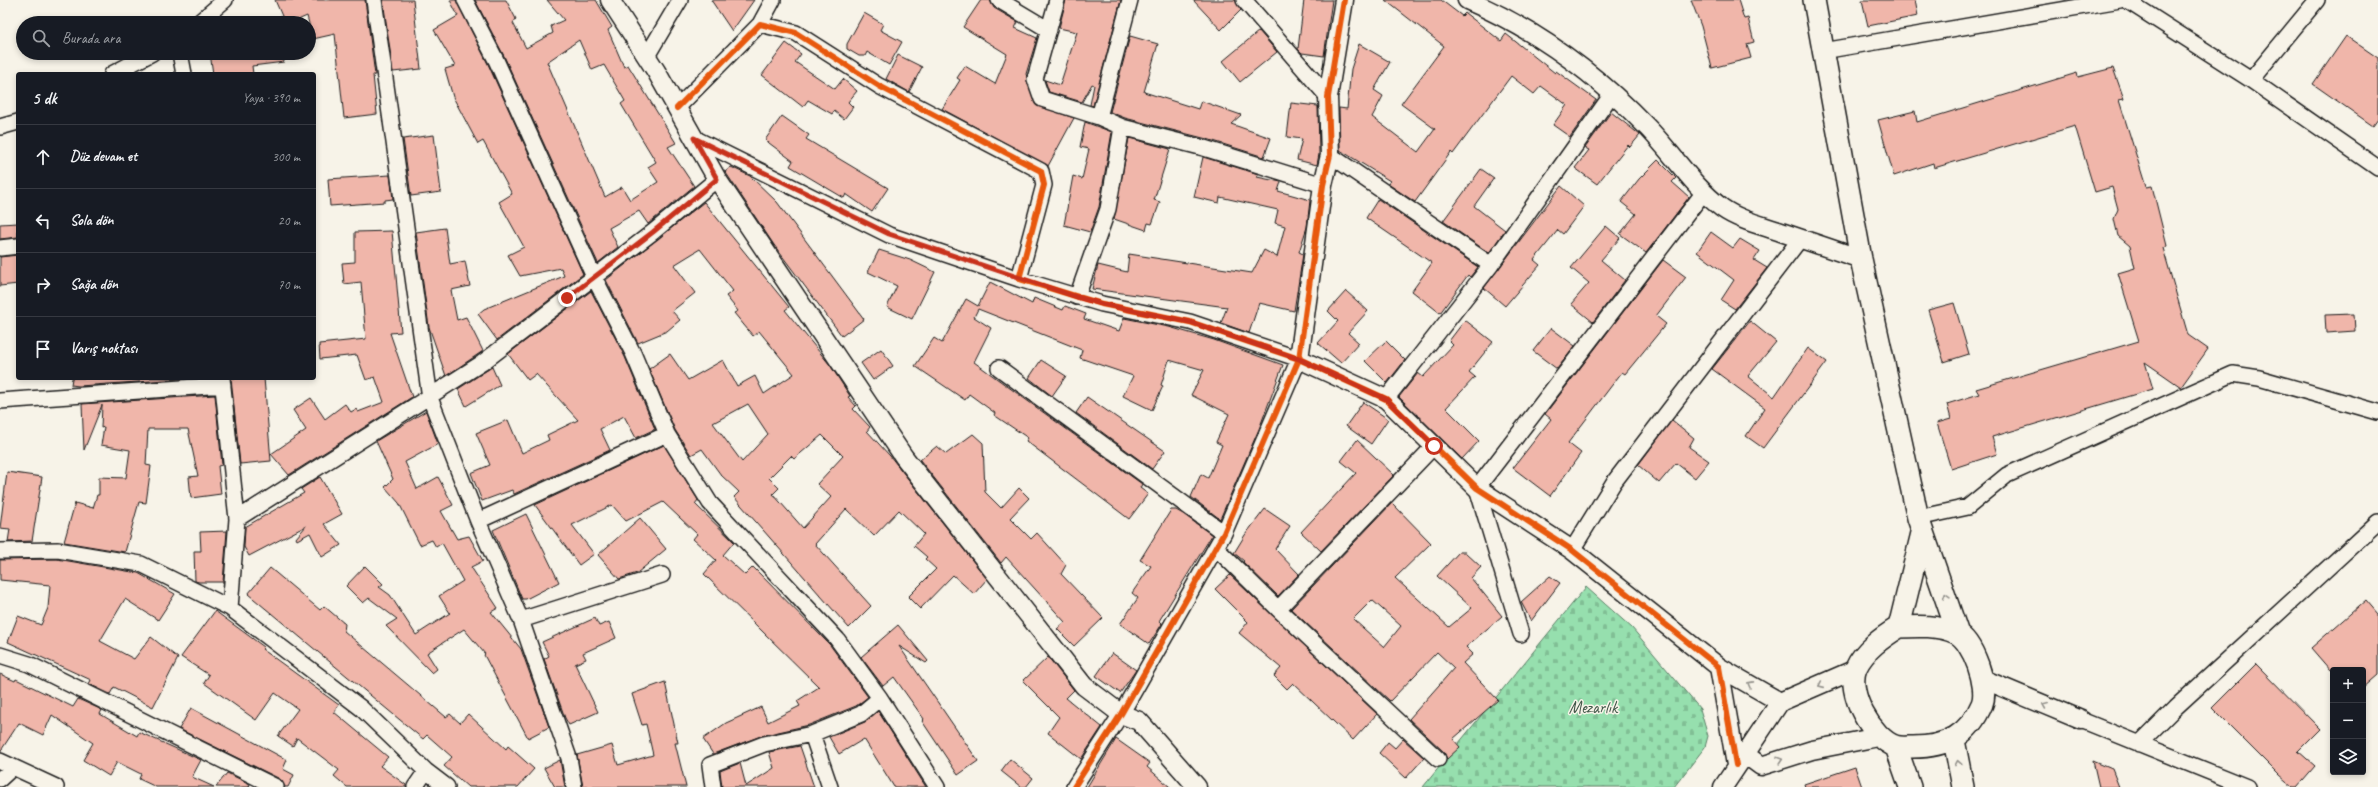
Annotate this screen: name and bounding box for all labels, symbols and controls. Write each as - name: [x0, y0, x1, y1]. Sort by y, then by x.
- search box: [16, 16, 316, 60]
- icon: search: [30, 27, 52, 49]
- text: Burada ara: [62, 29, 120, 48]
- text: 5 dk: [32, 88, 57, 109]
- text: Yaya · 390 m: [243, 90, 300, 106]
- icon: ahead: [32, 146, 54, 168]
- text: Düz devam et: [70, 147, 137, 166]
- text: 300 m: [272, 149, 300, 165]
- icon: left: [32, 210, 54, 232]
- text: Sola dön: [70, 211, 113, 230]
- text: 20 m: [278, 213, 300, 229]
- icon: right: [32, 274, 54, 296]
- text: Sağa dön: [70, 275, 118, 294]
- text: 70 m: [278, 277, 300, 293]
- route end: [558, 289, 576, 307]
- icon: arrive: [32, 338, 54, 360]
- text: Varış noktası: [70, 339, 137, 358]
- route start: [1425, 437, 1443, 455]
- one-way arrow: [1942, 593, 1951, 600]
- map controls: [2330, 667, 2366, 775]
- button: +: [2330, 667, 2366, 703]
- one-way arrow: [1817, 680, 1824, 688]
- one-way arrow: [1747, 682, 1754, 689]
- park label: Mezarlık: [1569, 697, 1619, 718]
- one-way arrow: [2041, 702, 2049, 710]
- button: −: [2330, 703, 2366, 739]
- button: layers: [2330, 739, 2366, 775]
- one-way arrow: [1776, 757, 1783, 765]
- one-way arrow: [1955, 760, 1963, 766]

